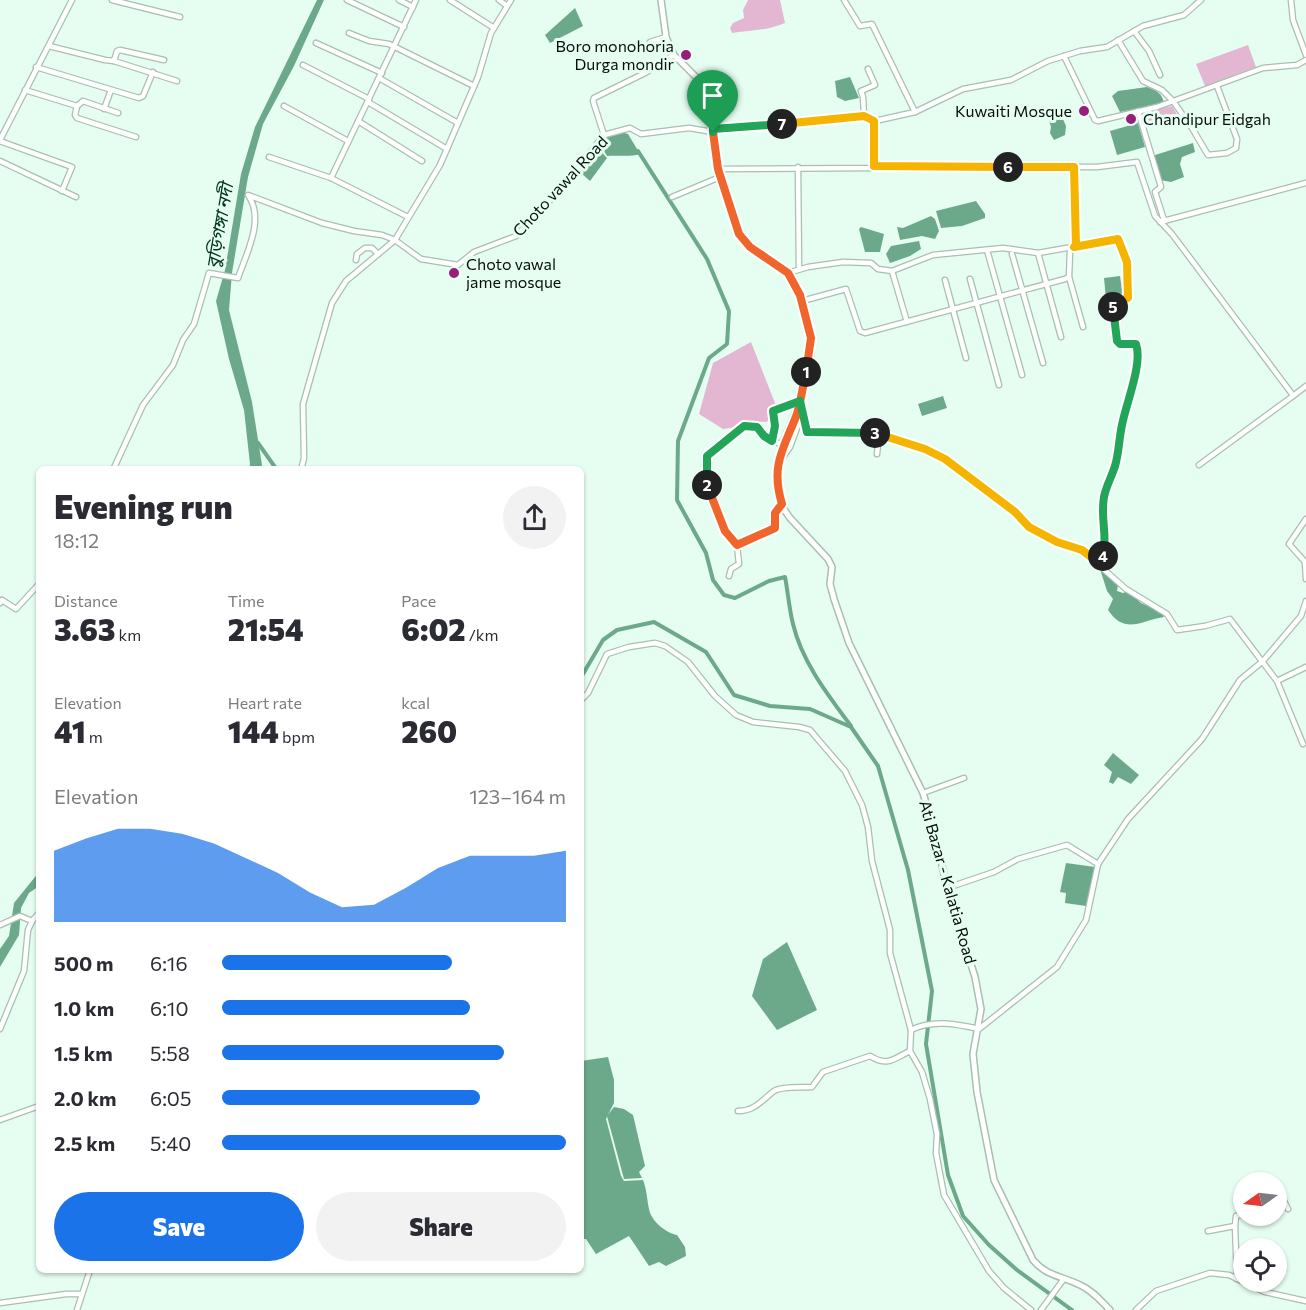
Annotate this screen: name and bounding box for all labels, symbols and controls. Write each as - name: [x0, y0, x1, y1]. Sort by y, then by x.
- place label: Boro monohoria Durga mondir: [556, 36, 675, 73]
- marker: Boro monohoria Durga mondir: [679, 48, 693, 62]
- pin: [687, 70, 738, 132]
- icon: arrive: [696, 79, 729, 112]
- place label: Kuwaiti Mosque: [955, 101, 1072, 120]
- marker: Kuwaiti Mosque: [1077, 104, 1091, 118]
- pin: 7: [767, 109, 797, 139]
- place label: Chandipur Eidgah: [1143, 109, 1271, 128]
- marker: Chandipur Eidgah: [1124, 112, 1138, 126]
- text: 7: [778, 114, 786, 133]
- street label: Choto vawal Road: [508, 131, 611, 240]
- pin: 6: [993, 152, 1023, 182]
- text: 6: [1003, 157, 1013, 176]
- water label: বুড়িগঙ্গা নদী: [201, 178, 239, 270]
- place label: Choto vawal jame mosque: [466, 254, 561, 291]
- marker: Choto vawal jame mosque: [447, 266, 461, 280]
- pin: 5: [1098, 292, 1128, 322]
- text: 5: [1108, 297, 1118, 316]
- pin: 1: [791, 357, 821, 387]
- text: 1: [802, 362, 810, 381]
- pin: 3: [860, 418, 890, 448]
- text: 3: [870, 423, 880, 442]
- pin: 2: [692, 470, 722, 500]
- text: 2: [702, 475, 712, 494]
- text: Evening run: [54, 485, 233, 526]
- button: share: [503, 486, 566, 549]
- text: 18:12: [54, 528, 99, 552]
- pin: 4: [1088, 541, 1118, 571]
- text: 4: [1098, 546, 1108, 565]
- text: Distance: [54, 591, 118, 610]
- text: Time: [228, 591, 264, 610]
- text: Pace: [401, 591, 436, 610]
- text: 3.63: [54, 610, 116, 647]
- text: 21:54: [228, 610, 304, 647]
- text: 6:02: [401, 610, 466, 647]
- text: km: [116, 625, 141, 644]
- text: /km: [466, 625, 498, 644]
- text: Elevation: [54, 693, 122, 712]
- text: Heart rate: [228, 693, 302, 712]
- text: kcal: [401, 693, 430, 712]
- text: 41: [54, 712, 86, 749]
- text: 144: [228, 712, 279, 749]
- text: 260: [401, 712, 457, 749]
- text: m: [86, 727, 103, 746]
- text: bpm: [279, 727, 315, 746]
- text: Elevation: [54, 784, 139, 808]
- text: 123–164 m: [469, 784, 566, 808]
- street label: Ati Bazar - Kalatia Road: [916, 798, 981, 966]
- text: 500 m: [54, 951, 114, 975]
- text: 6:16: [150, 951, 188, 975]
- text: 1.0 km: [54, 996, 114, 1020]
- text: 6:10: [150, 996, 188, 1020]
- text: 1.5 km: [54, 1041, 113, 1065]
- text: 5:58: [150, 1041, 190, 1065]
- text: 2.0 km: [54, 1086, 116, 1110]
- text: 6:05: [150, 1086, 191, 1110]
- text: 2.5 km: [54, 1131, 115, 1155]
- text: 5:40: [150, 1131, 191, 1155]
- north arrow: [1233, 1172, 1287, 1226]
- map controls: [1233, 1172, 1287, 1292]
- button: Save: [54, 1192, 304, 1261]
- button: Share: [316, 1192, 566, 1261]
- button: locate: [1233, 1238, 1287, 1292]

